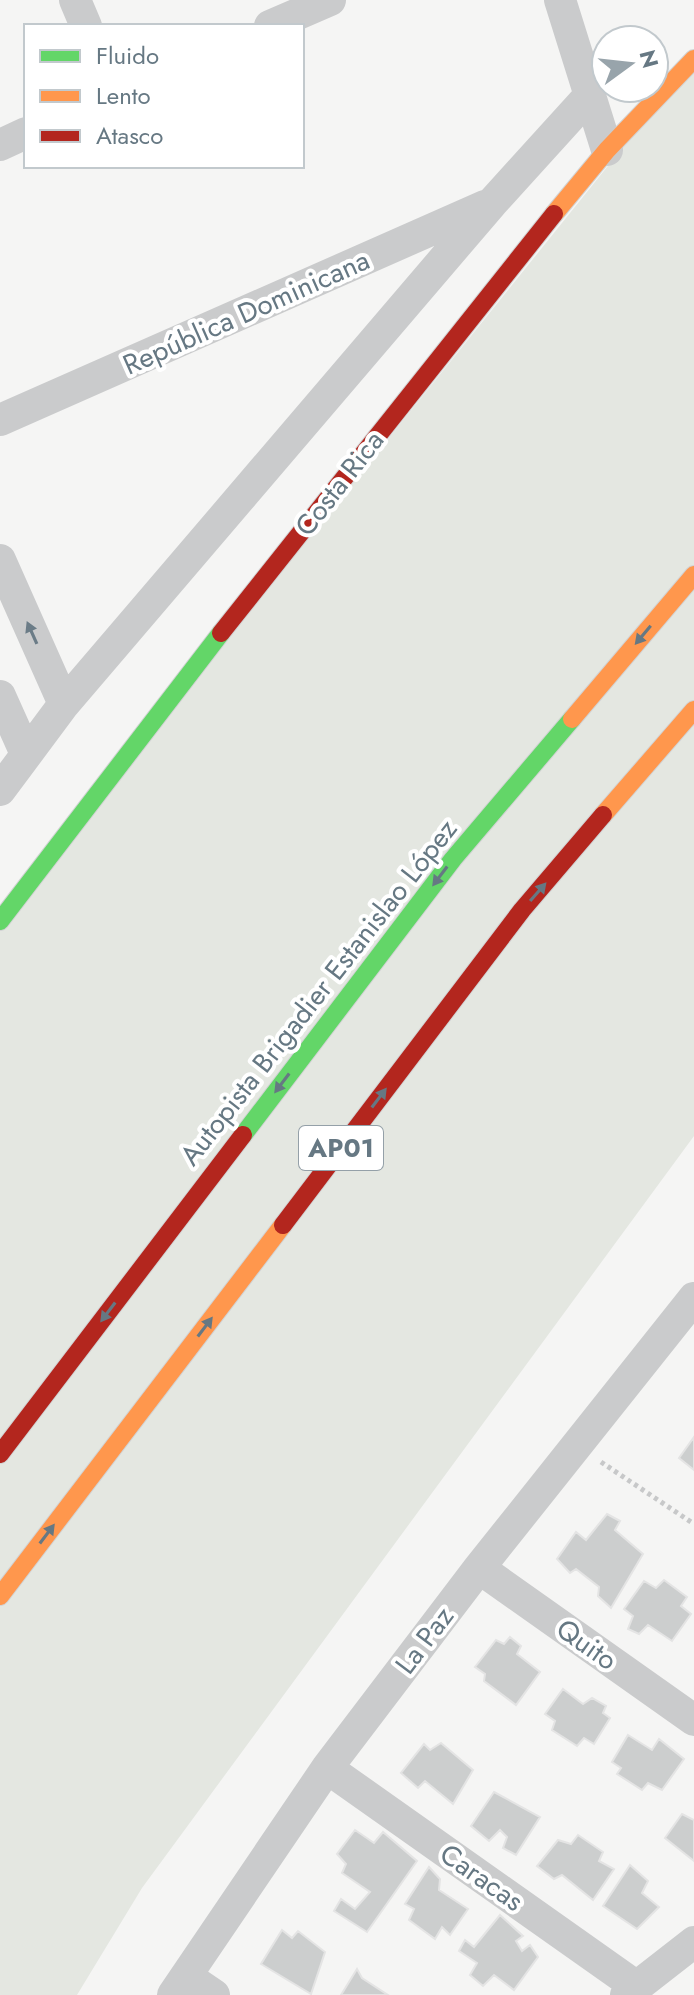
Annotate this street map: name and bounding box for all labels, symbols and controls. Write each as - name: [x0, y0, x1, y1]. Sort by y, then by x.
- legend: [24, 24, 304, 168]
- north arrow: [590, 24, 670, 104]
- text: Fluido: [96, 38, 159, 73]
- text: N: [632, 46, 667, 71]
- text: Lento: [96, 78, 151, 113]
- text: Atasco: [96, 118, 163, 153]
- street label: República Dominicana: [116, 240, 376, 385]
- street label: Costa Rica: [285, 422, 394, 545]
- one-way arrow: [26, 621, 39, 644]
- one-way arrow: [635, 625, 653, 644]
- street label: Autopista Brigadier Estanislao López: [170, 810, 467, 1174]
- one-way arrow: [432, 866, 448, 886]
- one-way arrow: [529, 882, 546, 902]
- one-way arrow: [275, 1073, 291, 1093]
- one-way arrow: [371, 1088, 387, 1108]
- road number: AP01: [299, 1126, 383, 1170]
- one-way arrow: [100, 1302, 116, 1322]
- one-way arrow: [196, 1317, 212, 1337]
- one-way arrow: [39, 1524, 55, 1544]
- street label: La Paz: [385, 1598, 464, 1683]
- street label: Quito: [548, 1609, 626, 1680]
- street label: Caracas: [432, 1834, 532, 1921]

